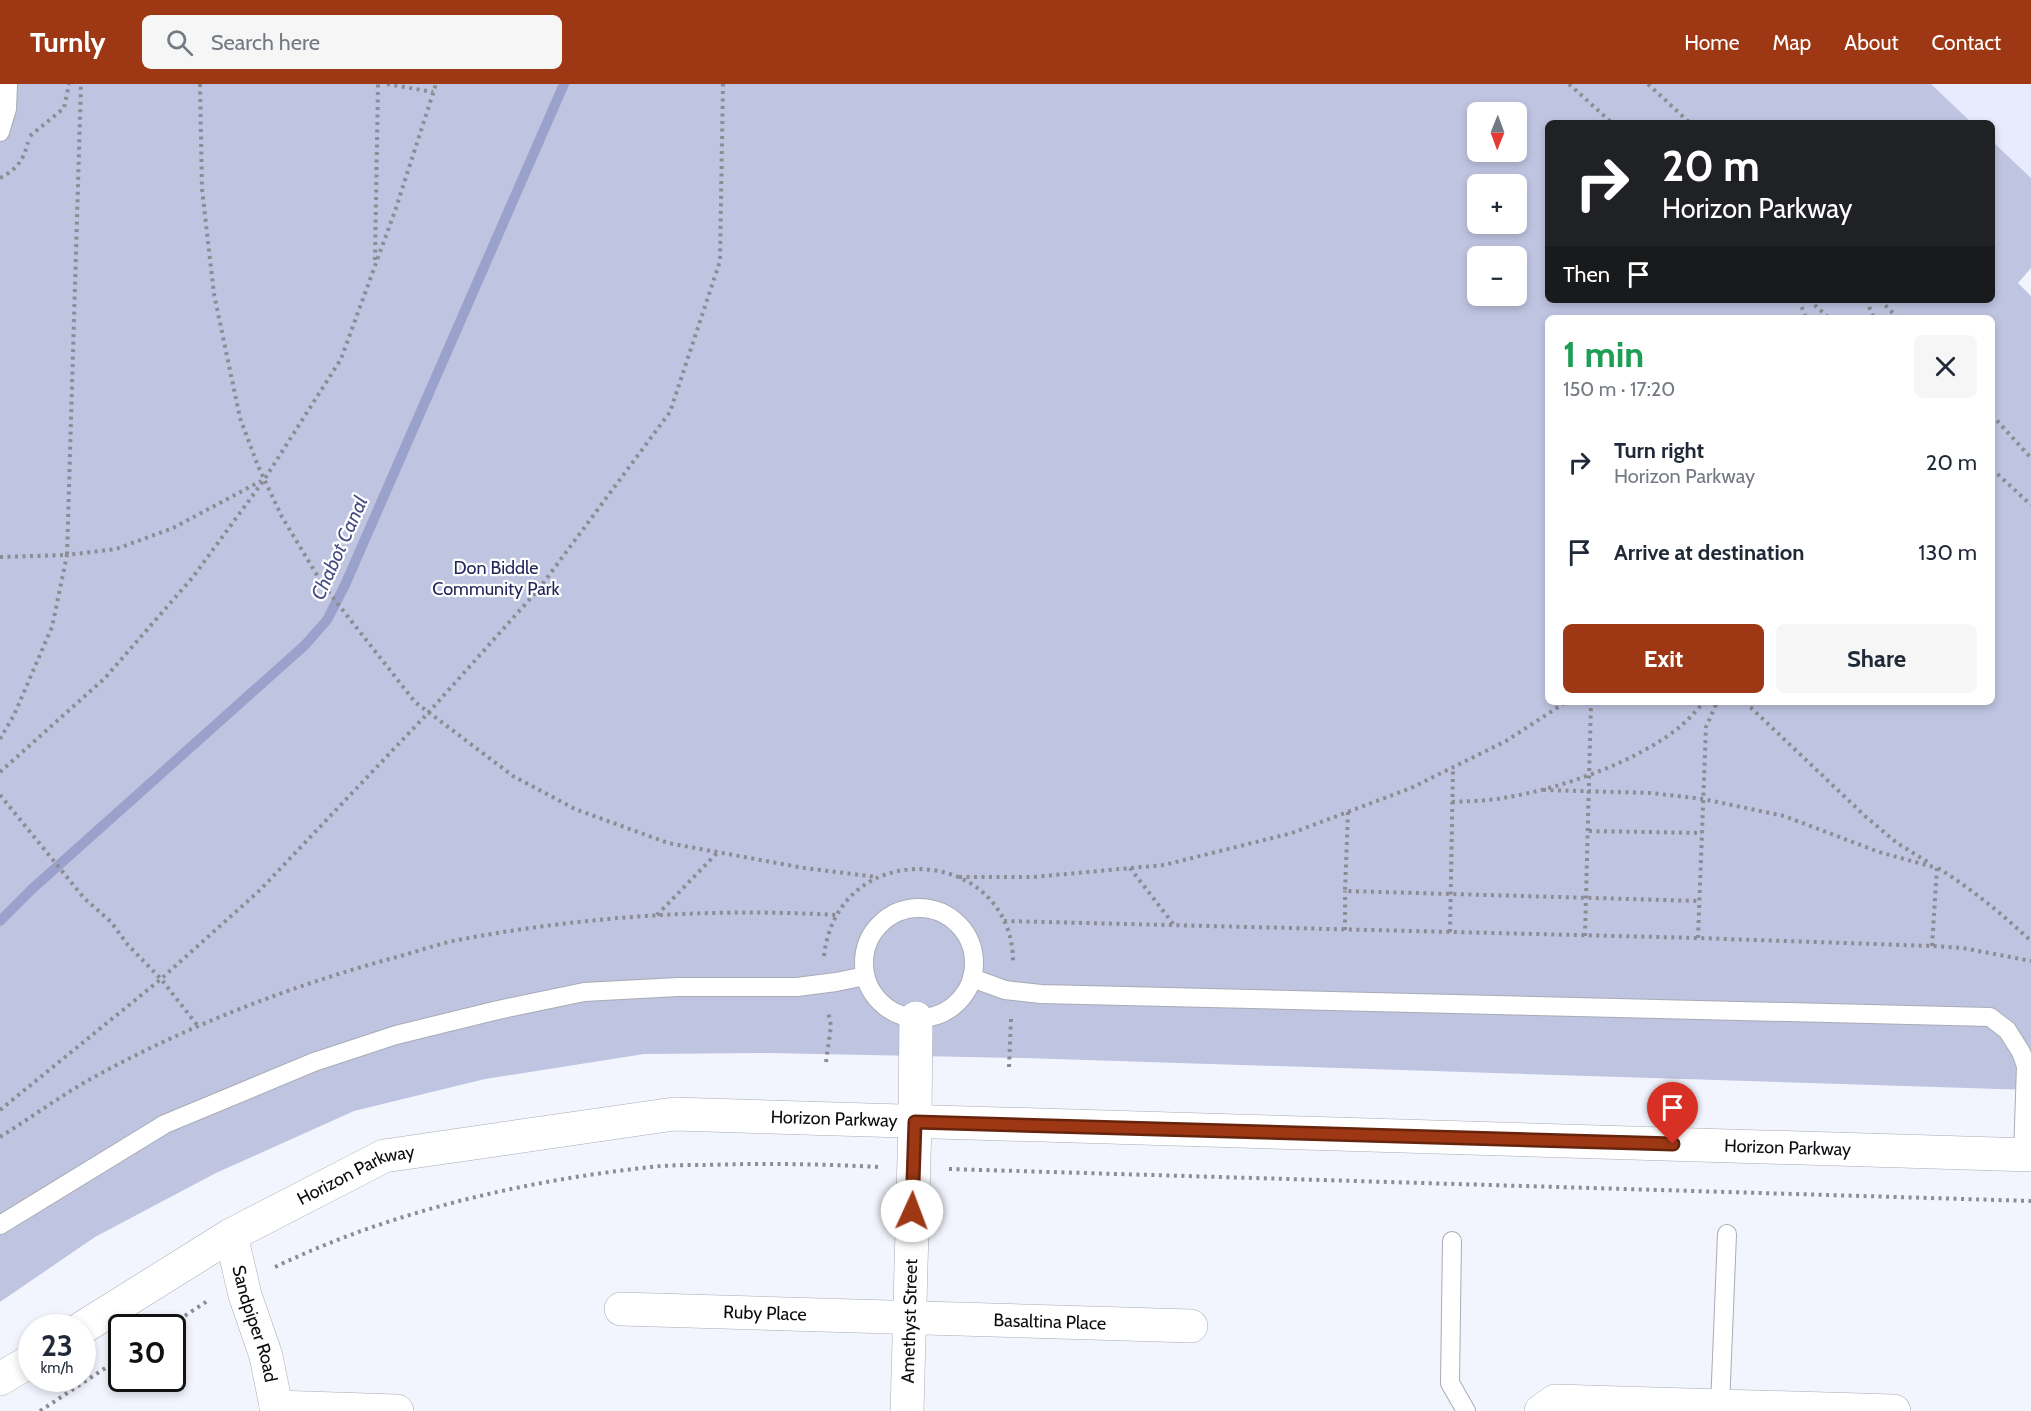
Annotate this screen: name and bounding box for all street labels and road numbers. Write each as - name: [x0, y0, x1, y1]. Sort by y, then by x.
- street label: Horizon Parkway: [770, 1106, 898, 1132]
- street label: Horizon Parkway: [1724, 1135, 1851, 1161]
- street label: Horizon Parkway: [293, 1141, 416, 1210]
- street label: Amethyst Street: [897, 1258, 922, 1384]
- street label: Sandpiper Road: [227, 1263, 282, 1384]
- street label: Ruby Place: [723, 1301, 807, 1326]
- street label: Basaltina Place: [993, 1309, 1106, 1334]

